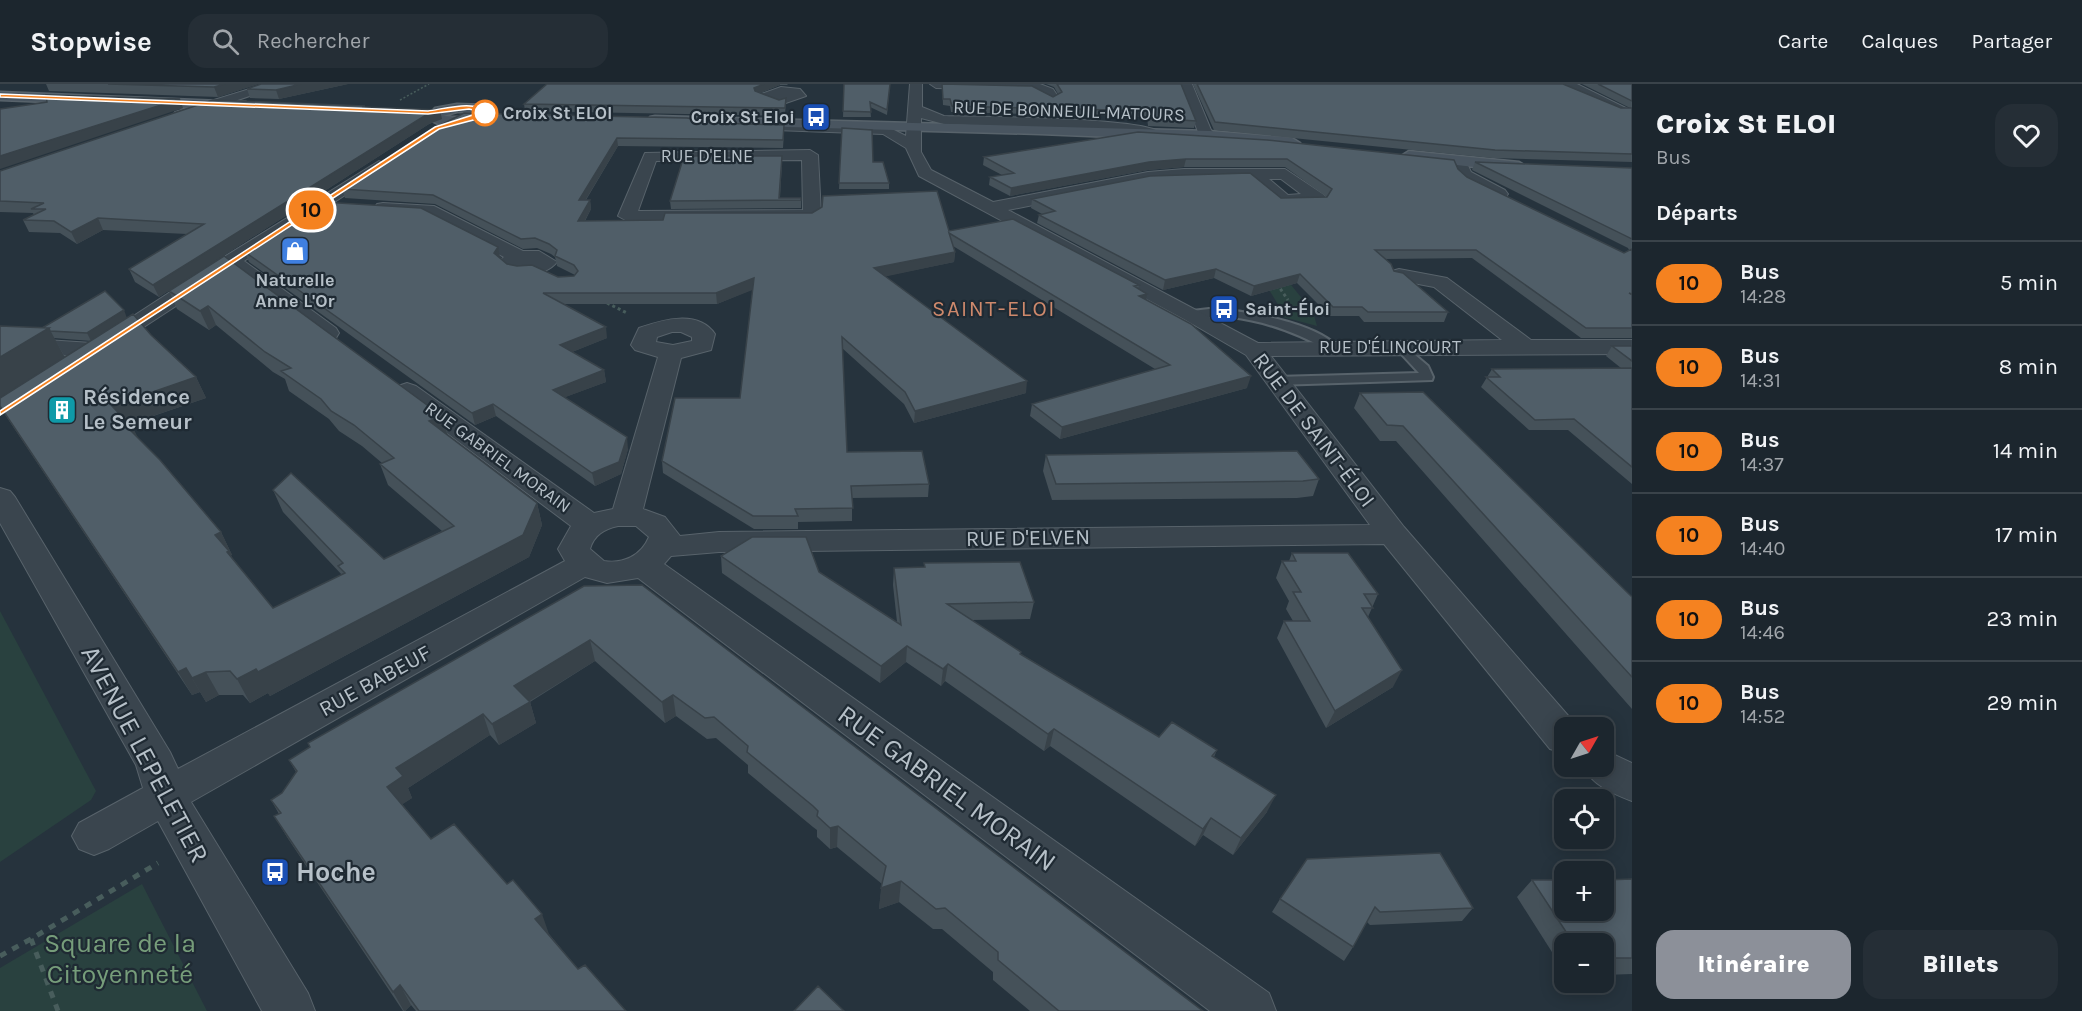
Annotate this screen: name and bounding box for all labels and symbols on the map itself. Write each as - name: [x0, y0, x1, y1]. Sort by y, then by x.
- street label: RUE DE BONNEUIL-MATOURS: [953, 96, 1185, 126]
- marker: Croix St ELOI: [472, 100, 498, 126]
- bus stop icon: Croix St Eloi: [800, 101, 832, 133]
- place label: Croix St ELOI: [503, 102, 612, 124]
- place label: Croix St Eloi: [691, 106, 795, 128]
- street label: RUE D'ELNE: [661, 145, 753, 167]
- line badge: 10: [284, 190, 338, 230]
- shop icon: Naturelle Anne L'Or: [279, 235, 311, 267]
- place label: Naturelle Anne L'Or: [255, 269, 335, 312]
- bus stop icon: Saint-Éloi: [1208, 293, 1240, 325]
- district label: SAINT-ELOI: [932, 296, 1056, 322]
- place label: Saint-Éloi: [1245, 297, 1330, 320]
- street label: RUE D'ÉLINCOURT: [1319, 335, 1461, 358]
- street label: RUE DE SAINT-ÉLOI: [1248, 347, 1381, 512]
- place label: Résidence Le Semeur: [83, 384, 192, 435]
- building icon: Résidence Le Semeur: [46, 394, 78, 426]
- street label: RUE GABRIEL MORAIN: [421, 397, 575, 517]
- street label: RUE D'ELVEN: [966, 524, 1090, 552]
- street label: AVENUE LEPELETIER: [74, 640, 216, 868]
- street label: RUE BABEUF: [315, 640, 435, 722]
- street label: RUE GABRIEL MORAIN: [832, 698, 1062, 878]
- north arrow: [1554, 717, 1614, 777]
- bus stop icon: Hoche: [259, 856, 291, 888]
- place label: Hoche: [296, 856, 376, 888]
- park label: Square de la Citoyenneté: [44, 927, 196, 990]

